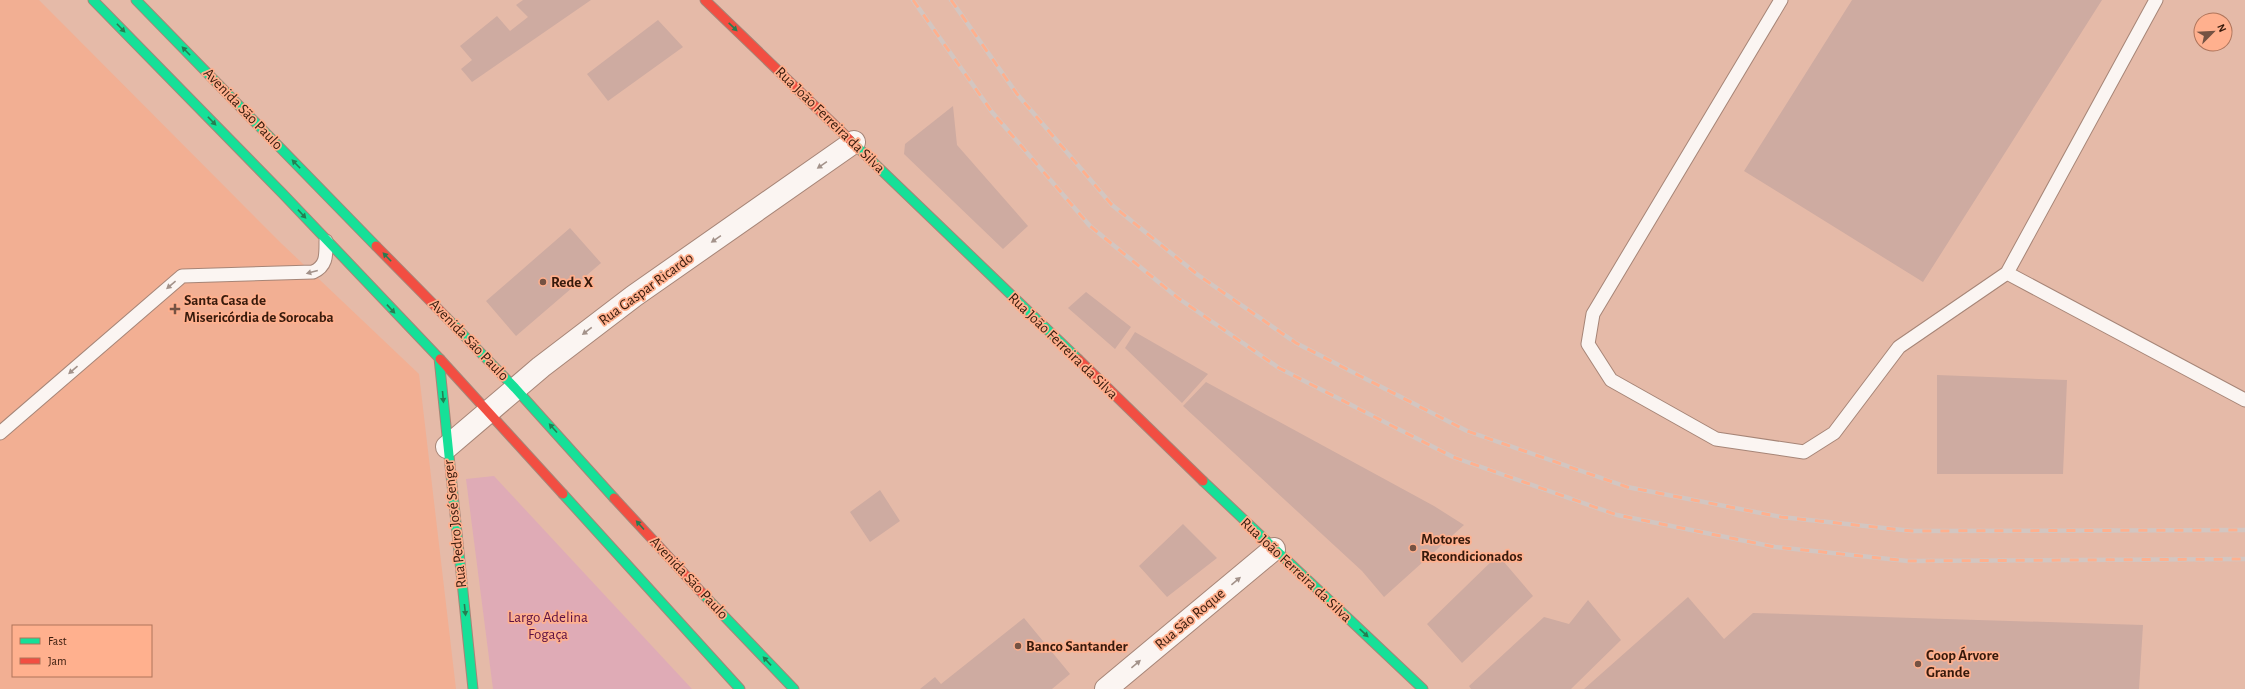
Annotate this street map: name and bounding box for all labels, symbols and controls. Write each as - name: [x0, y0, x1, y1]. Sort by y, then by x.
- north arrow: [2193, 12, 2233, 52]
- one-way arrow: [728, 22, 738, 32]
- text: N: [2215, 22, 2228, 34]
- one-way arrow: [116, 23, 126, 33]
- one-way arrow: [181, 46, 191, 56]
- street label: Rua João Ferreira da Silva: [773, 64, 888, 176]
- street label: Avenida São Paulo: [201, 65, 285, 153]
- one-way arrow: [207, 116, 217, 126]
- one-way arrow: [292, 159, 301, 169]
- one-way arrow: [817, 161, 828, 169]
- one-way arrow: [297, 209, 307, 219]
- one-way arrow: [710, 235, 721, 243]
- street label: Rua Gaspar Ricardo: [596, 250, 696, 328]
- one-way arrow: [382, 252, 392, 262]
- one-way arrow: [305, 269, 318, 275]
- place label: Rede X: [551, 275, 594, 290]
- marker: Rede X: [538, 277, 548, 287]
- one-way arrow: [166, 280, 177, 289]
- street label: Rua João Ferreira da Silva: [1006, 290, 1121, 402]
- place label: Santa Casa de Misericórdia de Sorocaba: [184, 293, 334, 325]
- street label: Avenida São Paulo: [427, 296, 511, 384]
- marker: Santa Casa de Misericórdia de Sorocaba: [169, 303, 181, 315]
- one-way arrow: [386, 304, 395, 314]
- one-way arrow: [582, 327, 593, 336]
- one-way arrow: [68, 365, 78, 374]
- one-way arrow: [439, 391, 446, 403]
- one-way arrow: [549, 423, 558, 433]
- street label: Rua Pedro José Senger: [441, 459, 469, 589]
- street label: Rua João Ferreira da Silva: [1238, 515, 1354, 625]
- one-way arrow: [635, 520, 644, 530]
- place label: Motores Recondicionados: [1421, 532, 1523, 564]
- street label: Avenida São Paulo: [647, 534, 731, 622]
- marker: Motores Recondicionados: [1408, 543, 1418, 553]
- one-way arrow: [1230, 576, 1241, 585]
- street label: Rua São Roque: [1152, 586, 1228, 652]
- one-way arrow: [461, 604, 468, 616]
- park label: Largo Adelina Fogaça: [508, 610, 588, 642]
- legend: [12, 625, 152, 677]
- one-way arrow: [1358, 629, 1369, 638]
- text: Fast: [48, 635, 67, 647]
- place label: Banco Santander: [1026, 639, 1129, 654]
- marker: Banco Santander: [1013, 641, 1023, 651]
- place label: Coop Árvore Grande: [1926, 646, 1999, 680]
- text: Jam: [48, 655, 67, 667]
- one-way arrow: [762, 656, 772, 666]
- marker: Coop Árvore Grande: [1913, 659, 1923, 669]
- one-way arrow: [1130, 660, 1141, 668]

